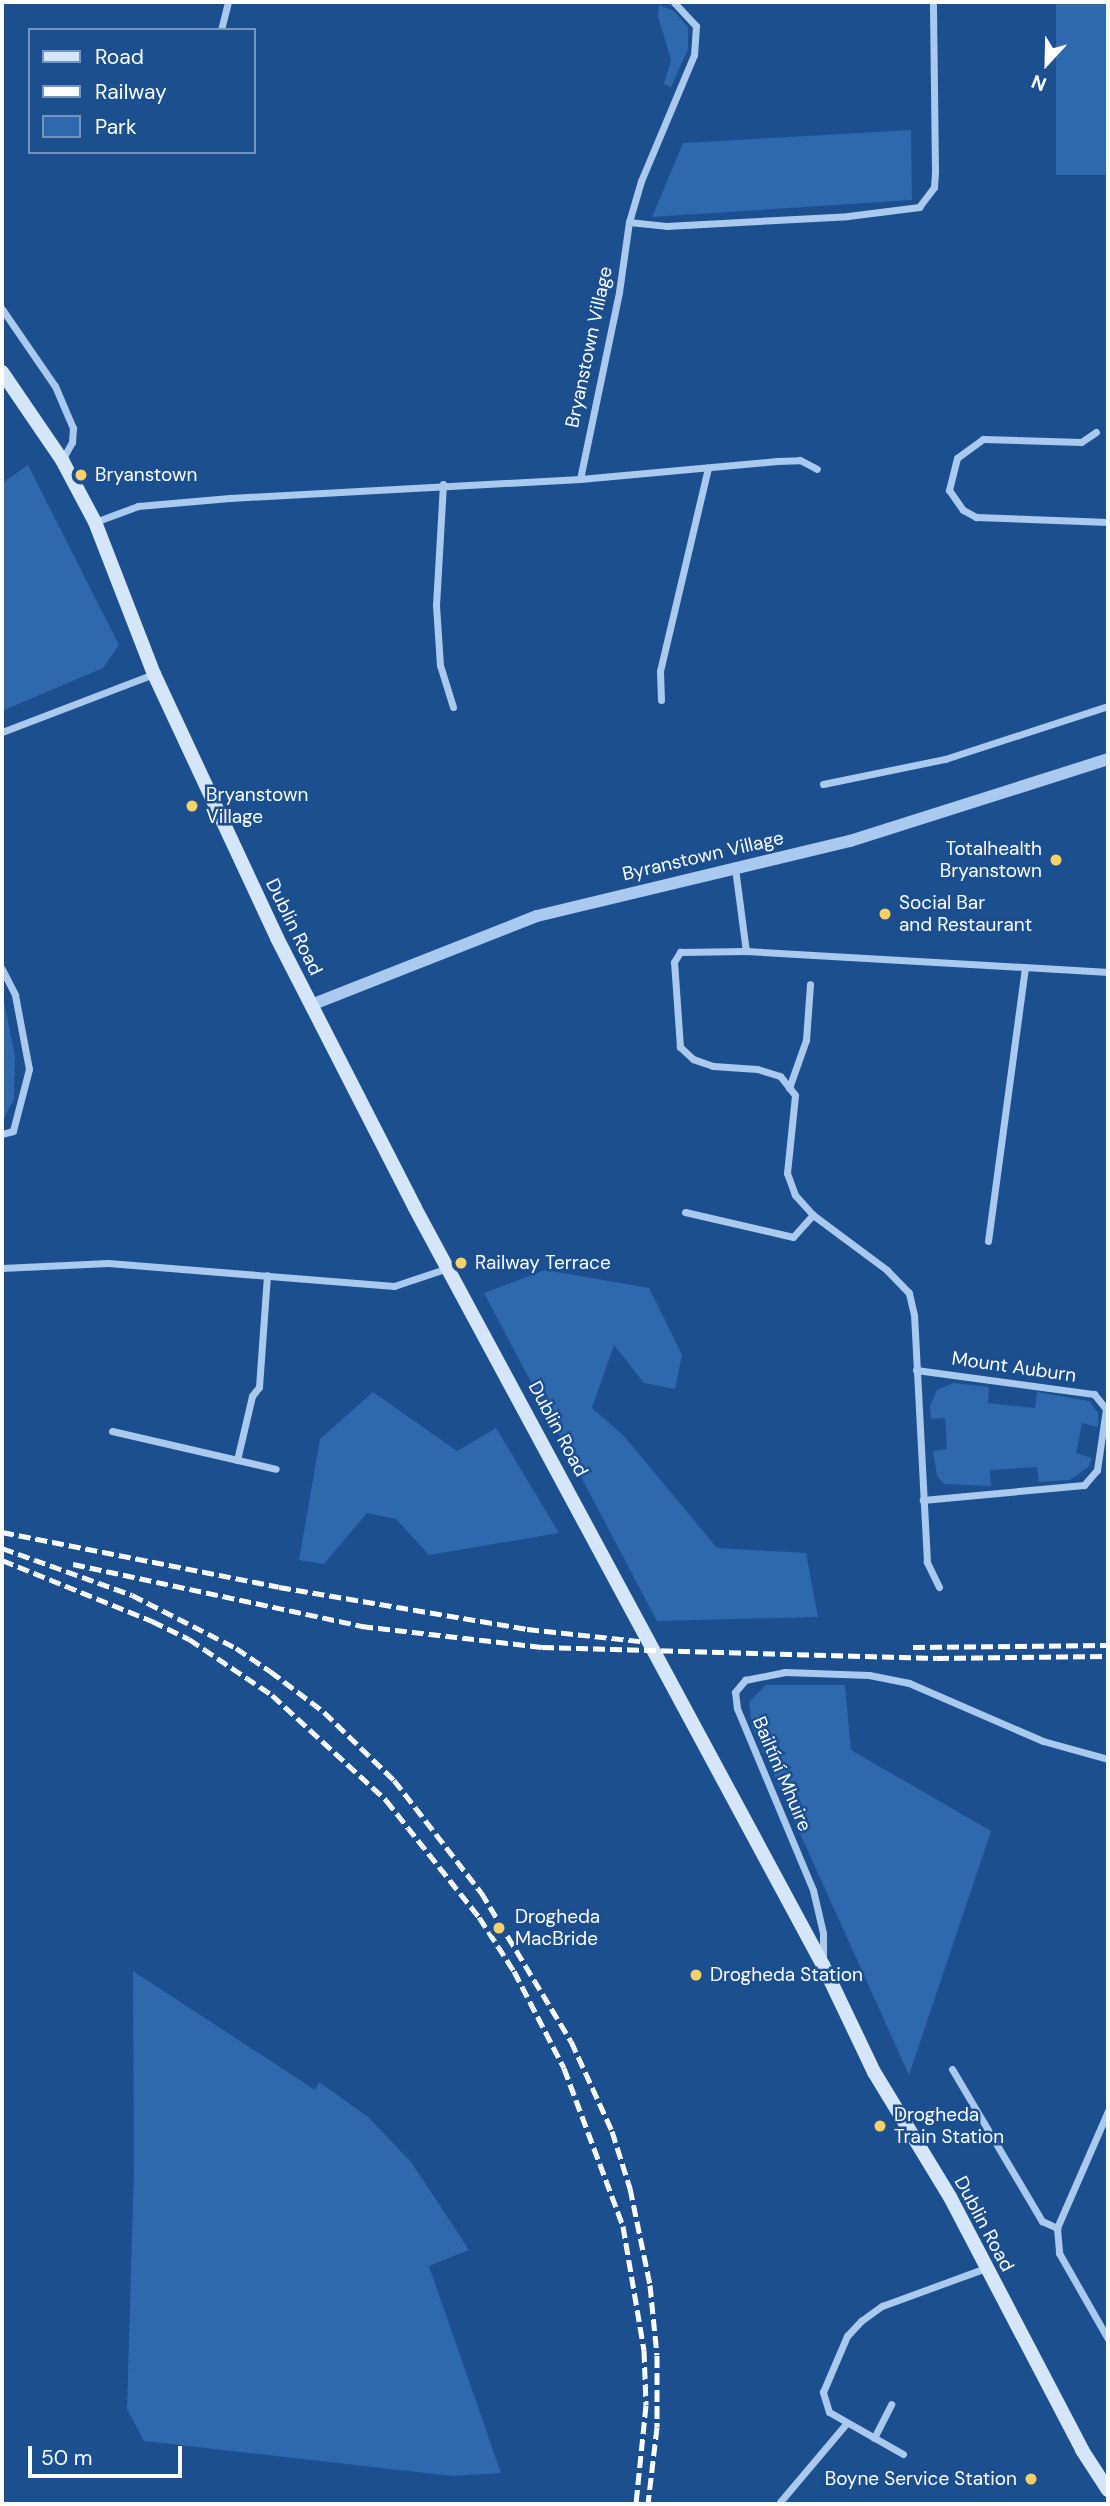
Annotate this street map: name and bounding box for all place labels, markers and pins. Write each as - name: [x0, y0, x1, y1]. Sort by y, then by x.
- place label: Bryanstown: [95, 464, 197, 486]
- marker: Bryanstown: [73, 467, 89, 483]
- place label: Bryanstown Village: [206, 784, 308, 828]
- marker: Bryanstown Village: [184, 798, 200, 814]
- place label: Totalhealth Bryanstown: [940, 838, 1042, 882]
- marker: Totalhealth Bryanstown: [1048, 852, 1064, 868]
- place label: Social Bar and Restaurant: [899, 892, 1032, 936]
- marker: Social Bar and Restaurant: [877, 906, 893, 922]
- place label: Railway Terrace: [475, 1252, 611, 1274]
- marker: Railway Terrace: [453, 1255, 469, 1271]
- place label: Drogheda MacBride: [515, 1906, 600, 1950]
- marker: Drogheda MacBride: [489, 1918, 509, 1938]
- place label: Drogheda Station: [710, 1964, 863, 1986]
- marker: Drogheda Station: [688, 1967, 704, 1983]
- place label: Drogheda Train Station: [894, 2104, 1004, 2148]
- marker: Drogheda Train Station: [872, 2118, 888, 2134]
- place label: Boyne Service Station: [825, 2468, 1017, 2490]
- marker: Boyne Service Station: [1023, 2471, 1039, 2487]

